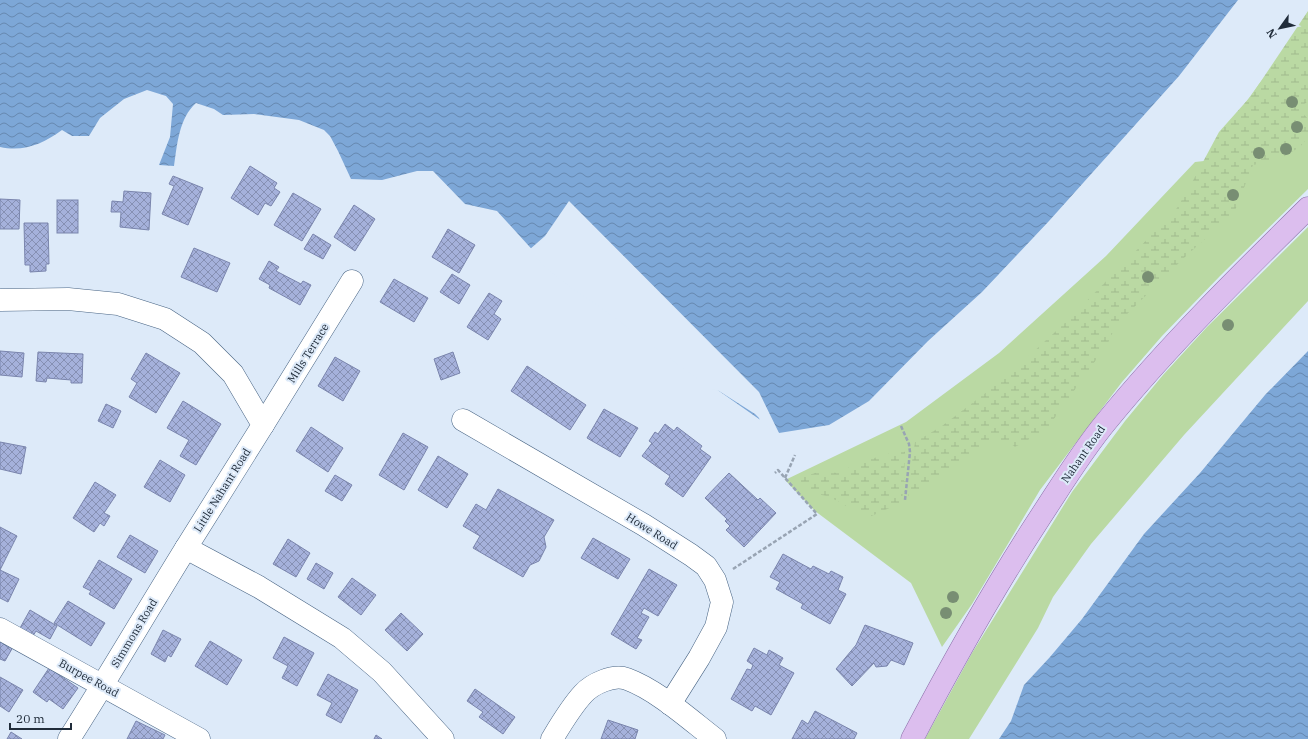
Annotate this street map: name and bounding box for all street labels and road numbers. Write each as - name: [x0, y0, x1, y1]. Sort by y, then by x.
- street label: Mills Terrace: [284, 321, 332, 385]
- street label: Nahant Road: [1058, 422, 1108, 485]
- street label: Little Nahant Road: [190, 445, 254, 535]
- street label: Howe Road: [624, 510, 681, 552]
- street label: Simmons Road: [108, 596, 160, 670]
- street label: Burpee Road: [57, 656, 122, 700]

